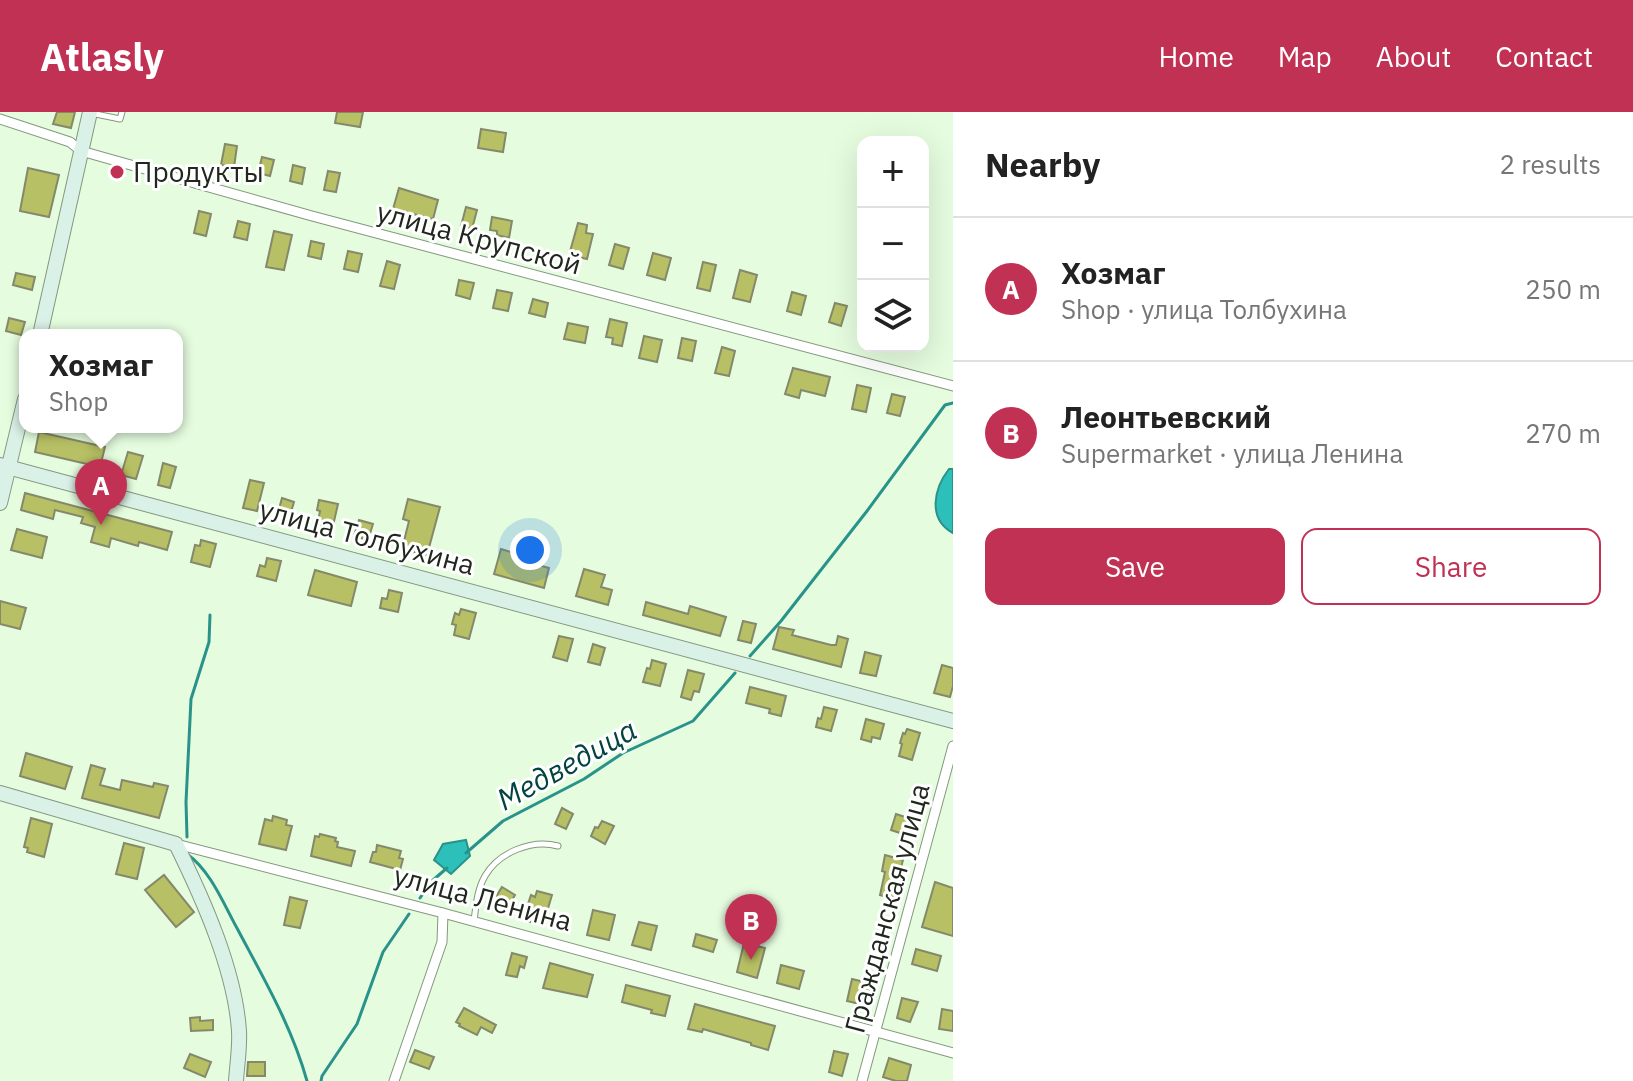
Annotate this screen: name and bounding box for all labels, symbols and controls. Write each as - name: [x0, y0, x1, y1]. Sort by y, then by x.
- text: Atlasly: [40, 32, 164, 81]
- text: Home: [1158, 38, 1234, 75]
- text: Map: [1278, 38, 1332, 75]
- text: About: [1376, 38, 1451, 75]
- text: Contact: [1495, 38, 1593, 75]
- map controls: [857, 136, 929, 352]
- button: +: [857, 136, 929, 208]
- text: Nearby: [985, 142, 1100, 186]
- text: 2 results: [1499, 147, 1601, 181]
- place label: Продукты: [133, 153, 264, 190]
- marker: Продукты: [108, 163, 126, 181]
- street label: улица Крупской: [373, 192, 585, 283]
- button: −: [857, 208, 929, 280]
- text: Хозмаг: [1061, 253, 1166, 292]
- text: A: [1002, 272, 1020, 306]
- text: 250 m: [1525, 272, 1601, 306]
- button: layers: [857, 280, 929, 352]
- text: Shop · улица Толбухина: [1061, 292, 1347, 326]
- popup: [19, 329, 183, 433]
- text: Хозмаг: [49, 345, 153, 384]
- text: Shop: [49, 384, 108, 418]
- text: Леонтьевский: [1061, 397, 1271, 436]
- text: B: [1002, 416, 1020, 450]
- text: 270 m: [1525, 416, 1601, 450]
- text: Supermarket · улица Ленина: [1061, 436, 1403, 470]
- pin: A: [75, 459, 127, 525]
- street label: улица Толбухина: [255, 490, 479, 583]
- button: Save: [985, 528, 1285, 605]
- button: Share: [1301, 528, 1601, 605]
- your location: [510, 530, 550, 570]
- water label: Медведица: [489, 709, 643, 818]
- street label: Гражданская улица: [835, 779, 938, 1037]
- street label: улица Ленина: [390, 856, 576, 939]
- pin: B: [725, 894, 777, 960]

